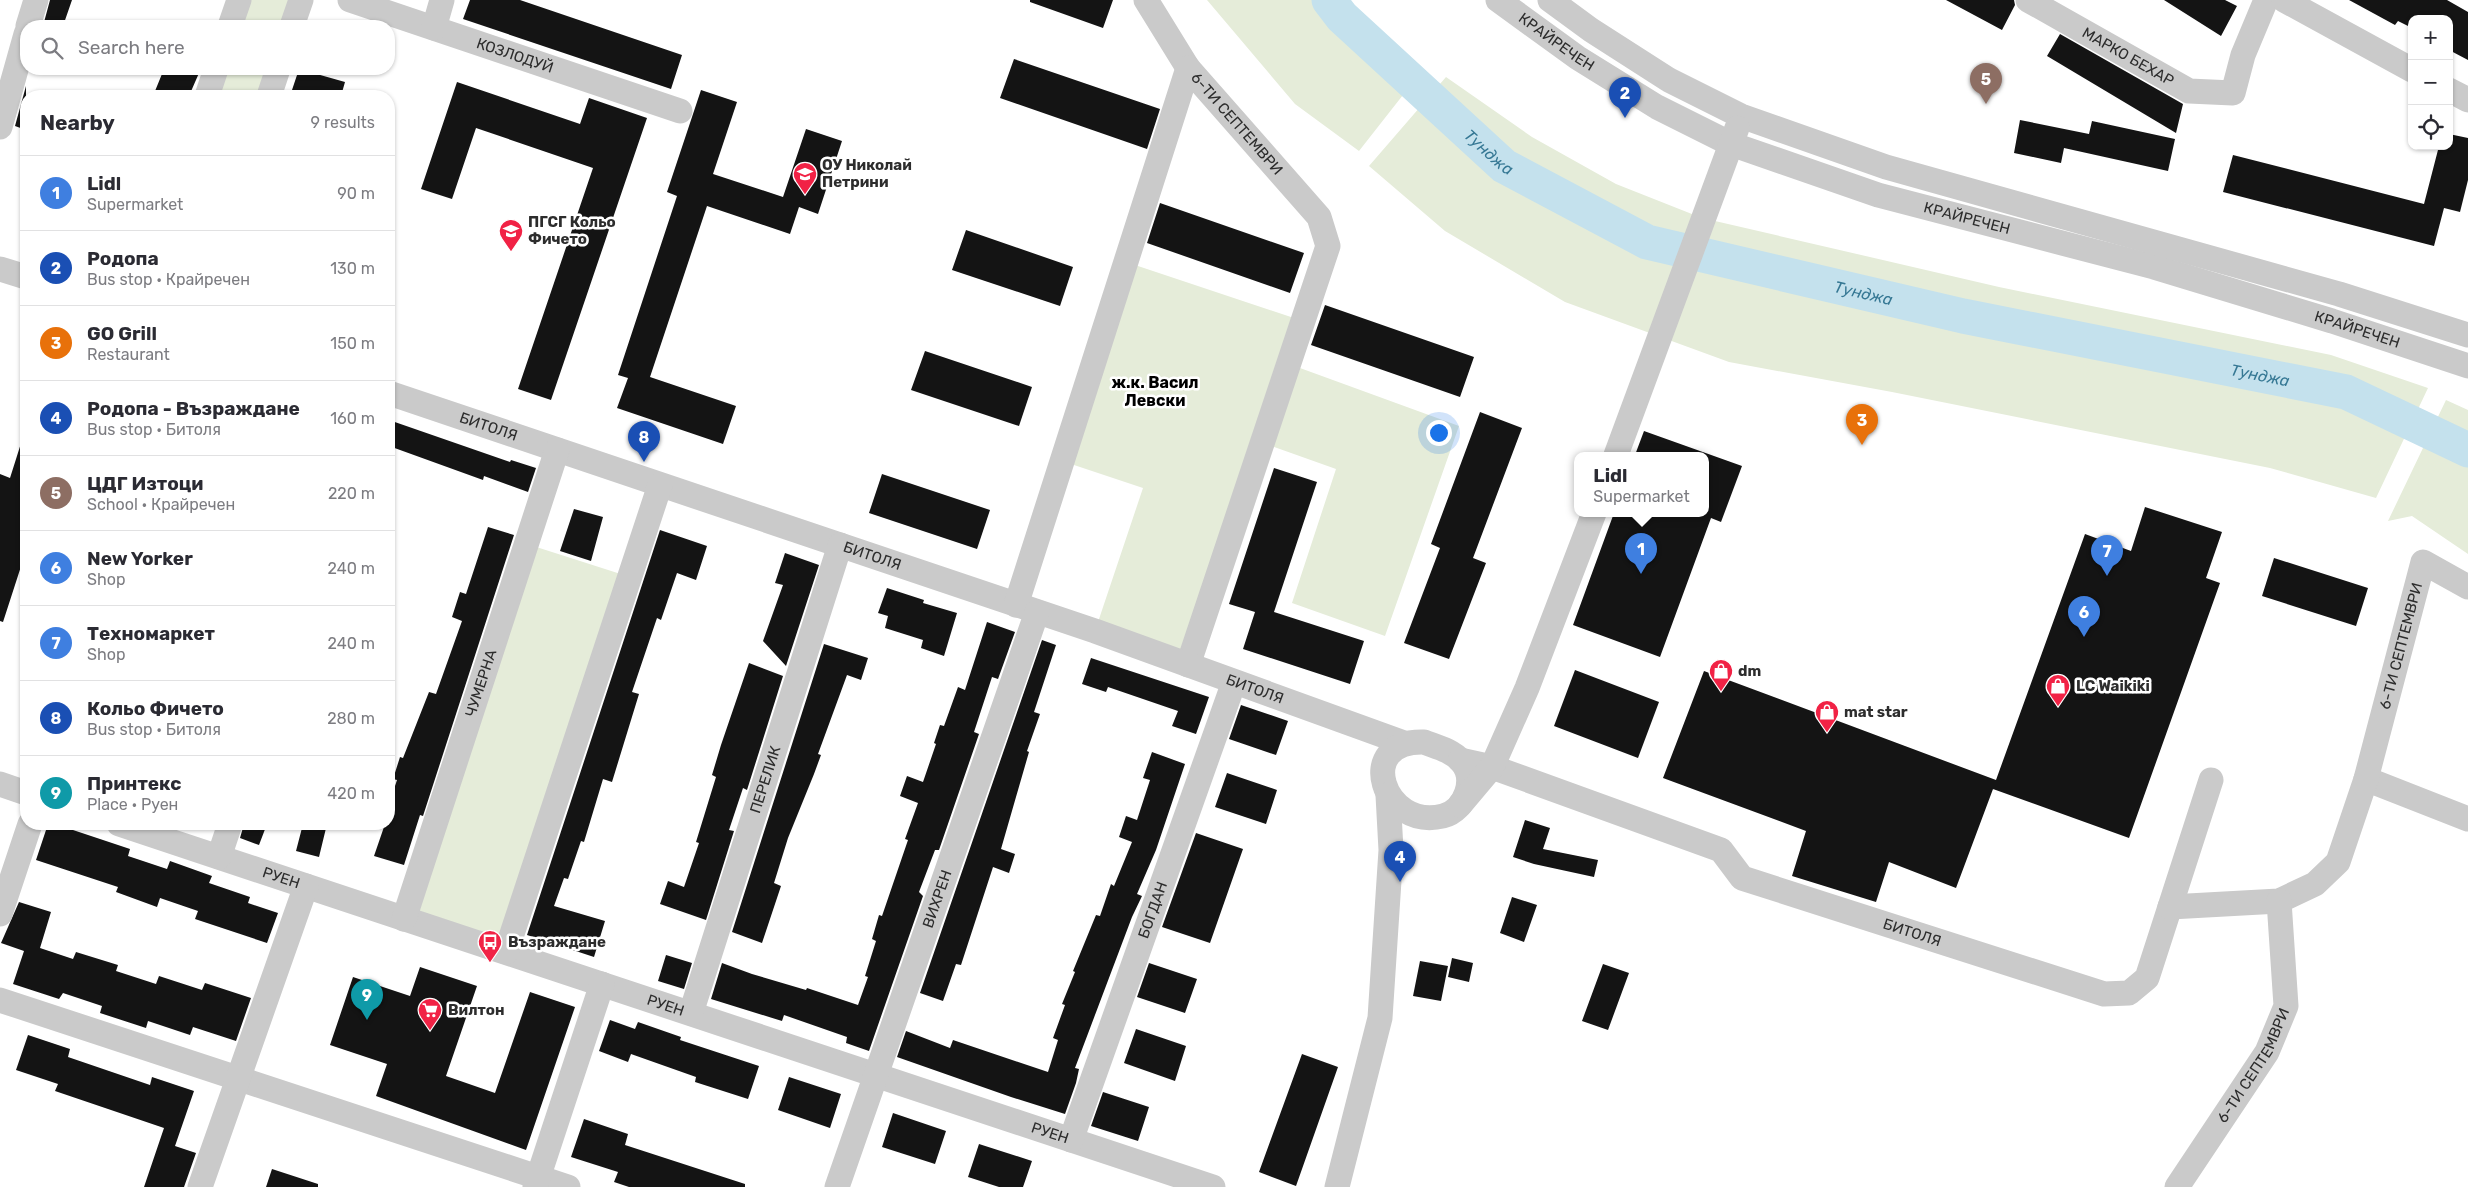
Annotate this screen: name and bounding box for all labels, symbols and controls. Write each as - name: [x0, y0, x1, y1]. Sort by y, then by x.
- street label: КРАЙРЕЧЕН: [1515, 9, 1598, 75]
- map controls: [2408, 15, 2453, 150]
- button: +: [2408, 15, 2453, 60]
- search box: [20, 20, 395, 75]
- street label: МАРКО БЕХАР: [2079, 24, 2177, 90]
- icon: search: [38, 34, 66, 62]
- street label: КОЗЛОДУЙ: [474, 34, 556, 77]
- text: Search here: [78, 36, 185, 59]
- button: −: [2408, 60, 2453, 105]
- pin: 5: [1970, 63, 2002, 104]
- street label: 6-ТИ СЕПТЕМВРИ: [1187, 69, 1287, 178]
- pin: 2: [1609, 77, 1641, 118]
- button: locate: [2408, 105, 2453, 150]
- text: Nearby: [40, 110, 115, 135]
- text: 9 results: [311, 113, 375, 132]
- water label: Тунджа: [1461, 125, 1517, 179]
- place label: ОУ Николай Петрини: [822, 156, 912, 191]
- school or university icon: ОУ Николай Петрини: [792, 161, 818, 195]
- text: Lidl: [87, 172, 121, 195]
- text: 1: [52, 184, 60, 203]
- text: 90 m: [337, 184, 375, 203]
- text: Supermarket: [87, 195, 183, 214]
- street label: КРАЙРЕЧЕН: [1922, 198, 2012, 238]
- place label: ПГСГ Кольо Фичето: [528, 213, 616, 248]
- school or university icon: ПГСГ Кольо Фичето: [498, 218, 524, 252]
- text: Родопа: [87, 247, 159, 270]
- text: 2: [51, 259, 61, 278]
- text: 130 m: [330, 259, 375, 278]
- text: Bus stop · Крайречен: [87, 270, 250, 289]
- water label: Тунджа: [1833, 277, 1895, 309]
- street label: КРАЙРЕЧЕН: [2312, 307, 2402, 352]
- text: GO Grill: [87, 322, 157, 345]
- text: 3: [51, 334, 61, 353]
- text: 150 m: [330, 334, 375, 353]
- text: Restaurant: [87, 345, 170, 364]
- water label: Тунджа: [2229, 360, 2291, 390]
- district label: ж.к. Васил Левски: [1111, 373, 1199, 410]
- text: Родопа - Възраждане: [87, 397, 300, 420]
- pin: 3: [1846, 404, 1878, 445]
- street label: БИТОЛЯ: [457, 408, 520, 445]
- text: 4: [51, 409, 61, 428]
- text: 160 m: [330, 409, 375, 428]
- text: Bus stop · Битоля: [87, 420, 221, 439]
- your location: [1426, 420, 1452, 446]
- pin: 8: [628, 421, 660, 462]
- popup: [1574, 452, 1709, 517]
- text: Lidl: [1593, 464, 1628, 487]
- text: ЦДГ Изтоци: [87, 472, 203, 495]
- text: 5: [51, 484, 61, 503]
- text: 220 m: [328, 484, 375, 503]
- text: Supermarket: [1593, 487, 1690, 506]
- text: School · Крайречен: [87, 495, 235, 514]
- pin: 1: [1625, 533, 1657, 574]
- pin: 7: [2091, 535, 2123, 576]
- street label: БИТОЛЯ: [841, 538, 904, 574]
- text: New Yorker: [87, 547, 193, 570]
- text: 6: [51, 559, 61, 578]
- text: 240 m: [328, 559, 375, 578]
- text: Shop: [87, 570, 125, 589]
- street label: 6-ТИ СЕПТЕМВРИ: [2376, 581, 2426, 711]
- pin: 6: [2068, 596, 2100, 637]
- text: Техномаркет: [87, 622, 215, 645]
- text: 7: [51, 634, 61, 653]
- text: 240 m: [328, 634, 375, 653]
- text: Shop: [87, 645, 125, 664]
- street label: ЧУМЕРНА: [461, 647, 500, 719]
- shop icon: dm: [1708, 658, 1734, 692]
- place label: dm: [1738, 662, 1761, 680]
- street label: БИТОЛЯ: [1224, 670, 1286, 708]
- shop icon: LC Waikiki: [2045, 673, 2071, 707]
- place label: LC Waikiki: [2076, 677, 2150, 695]
- text: Кольо Фичето: [87, 697, 224, 720]
- shop icon: mat star: [1814, 699, 1840, 733]
- place label: mat star: [1844, 703, 1908, 721]
- text: 8: [51, 709, 61, 728]
- text: 280 m: [327, 709, 375, 728]
- text: Bus stop · Битоля: [87, 720, 221, 739]
- street label: ПЕРЕЛИК: [746, 743, 785, 816]
- text: Принтекс: [87, 772, 181, 795]
- text: 9: [51, 784, 61, 803]
- text: 420 m: [327, 784, 375, 803]
- text: Place · Руен: [87, 795, 178, 814]
- pin: 4: [1384, 841, 1416, 882]
- street label: РУЕН: [260, 863, 302, 892]
- street label: ВИХРЕН: [919, 868, 956, 930]
- street label: БОГДАН: [1134, 879, 1171, 941]
- street label: БИТОЛЯ: [1881, 915, 1943, 950]
- bus stop icon: Възраждане: [477, 929, 503, 963]
- place label: Възраждане: [508, 933, 606, 951]
- pin: 9: [351, 979, 383, 1020]
- street label: РУЕН: [645, 991, 687, 1020]
- supermarket icon: Вилтон: [417, 997, 443, 1031]
- place label: Вилтон: [448, 1001, 504, 1019]
- street label: 6-ТИ СЕПТЕМВРИ: [2213, 1005, 2293, 1126]
- street label: РУЕН: [1029, 1118, 1071, 1148]

